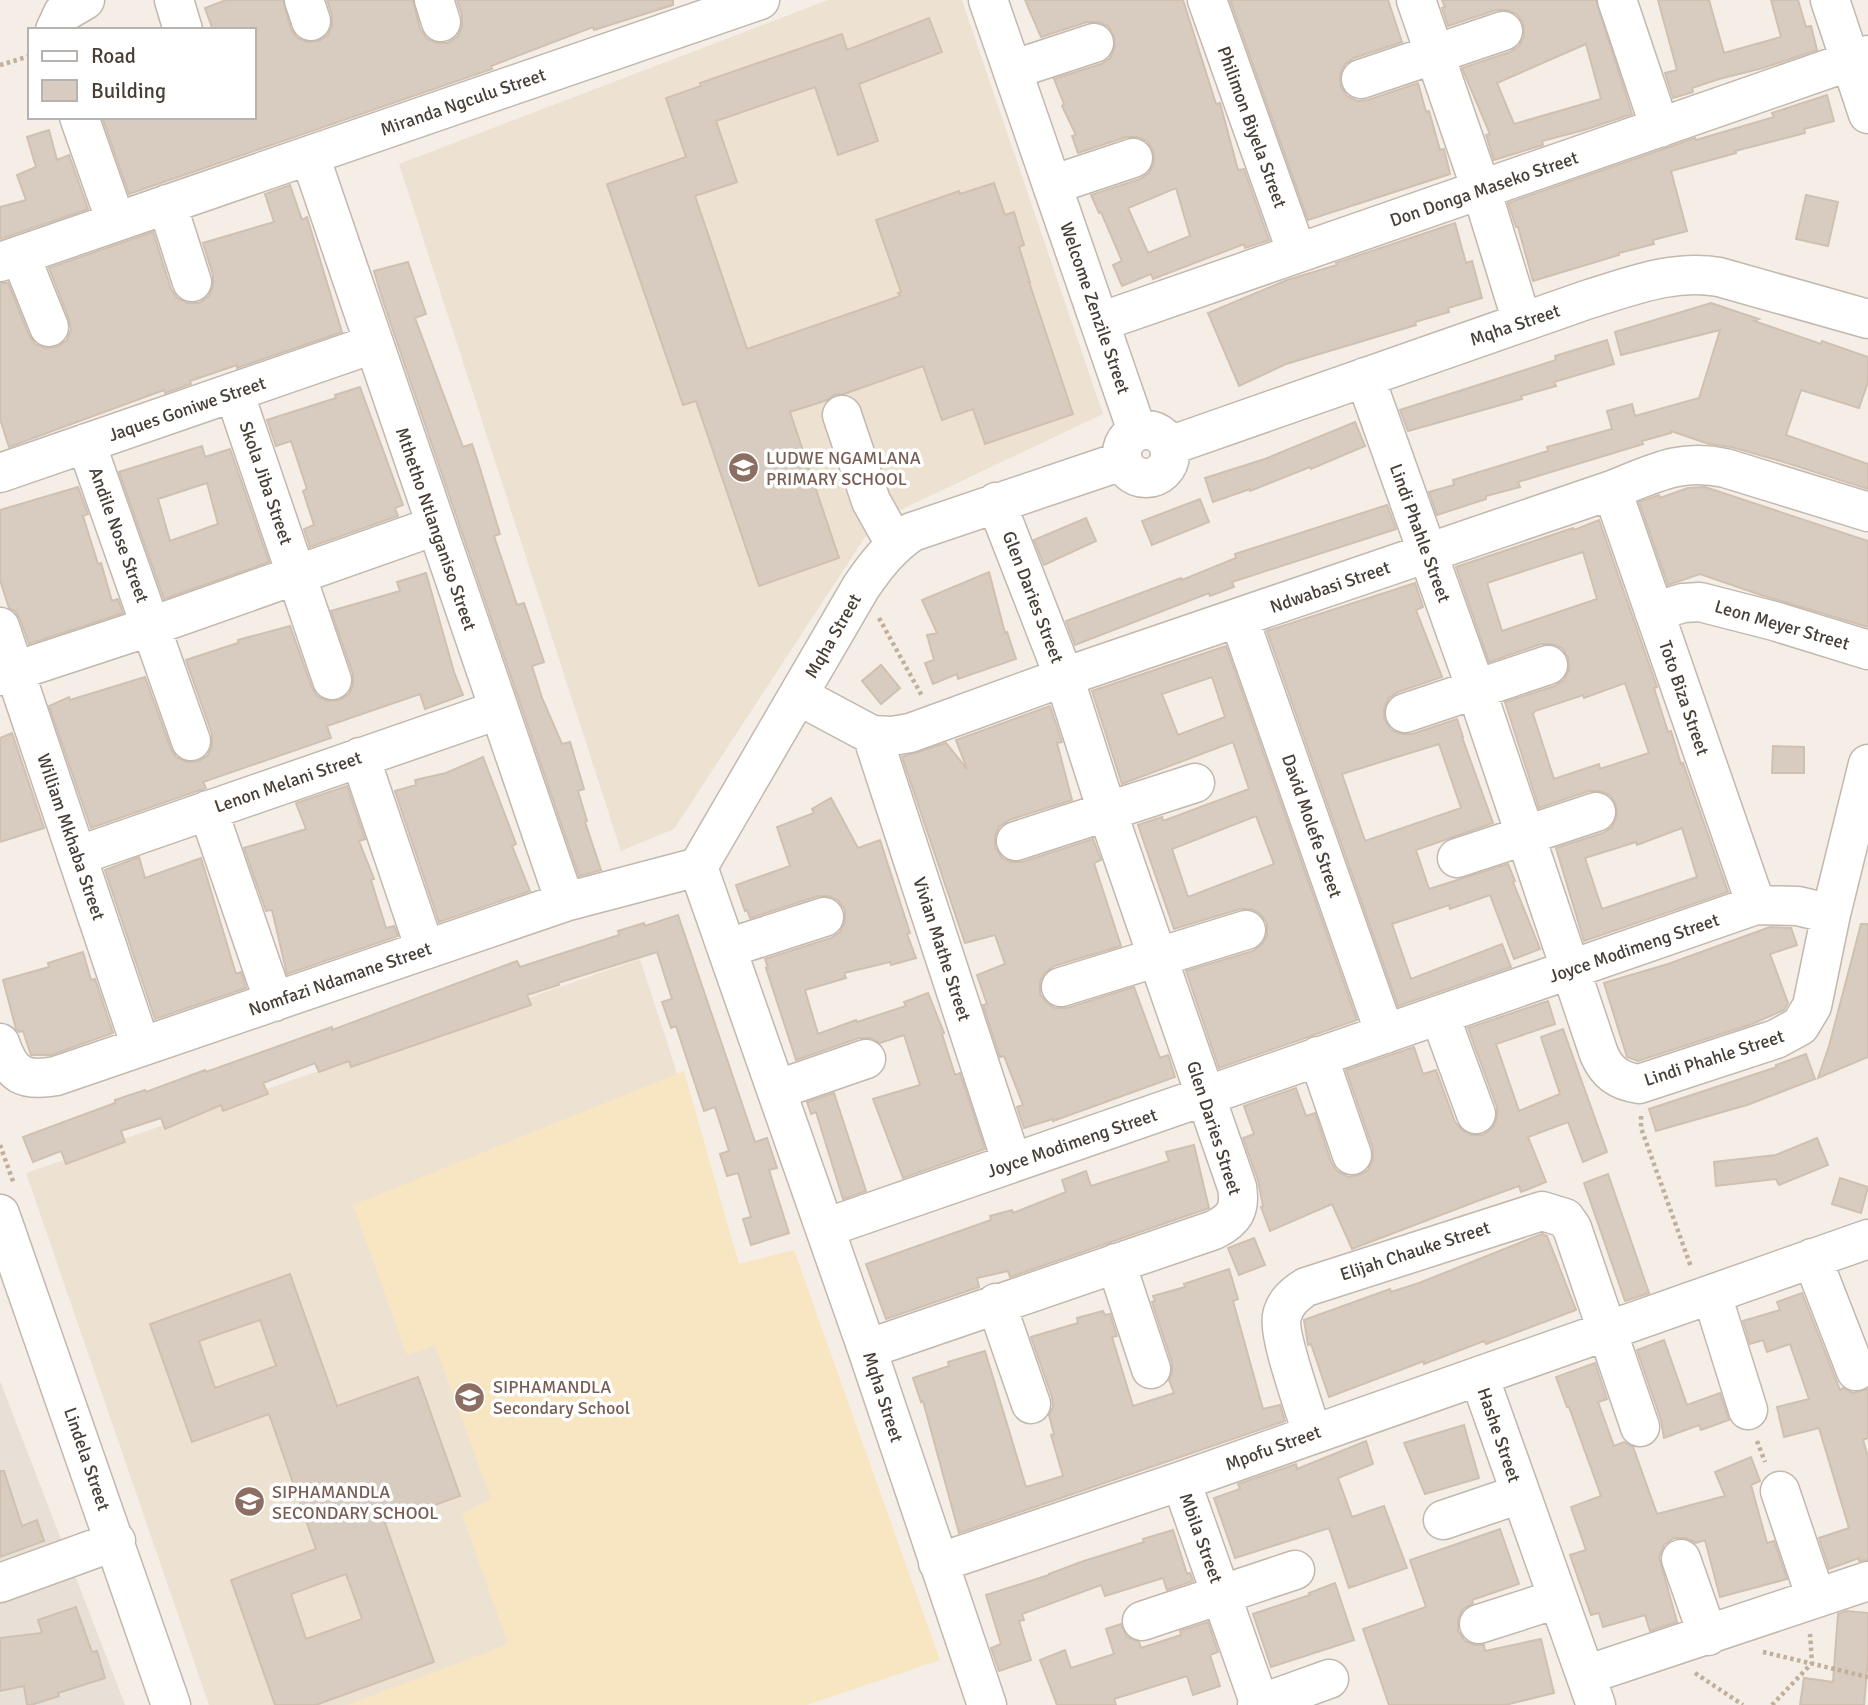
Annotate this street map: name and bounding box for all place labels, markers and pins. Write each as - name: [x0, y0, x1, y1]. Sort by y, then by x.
- place label: LUDWE NGAMLANA PRIMARY SCHOOL: [766, 447, 921, 490]
- school or university icon: LUDWE NGAMLANA PRIMARY SCHOOL: [726, 451, 760, 485]
- place label: SIPHAMANDLA Secondary School: [493, 1376, 630, 1419]
- school or university icon: SIPHAMANDLA Secondary School: [453, 1380, 487, 1414]
- place label: SIPHAMANDLA SECONDARY SCHOOL: [272, 1481, 439, 1524]
- school or university icon: SIPHAMANDLA SECONDARY SCHOOL: [232, 1485, 266, 1519]

